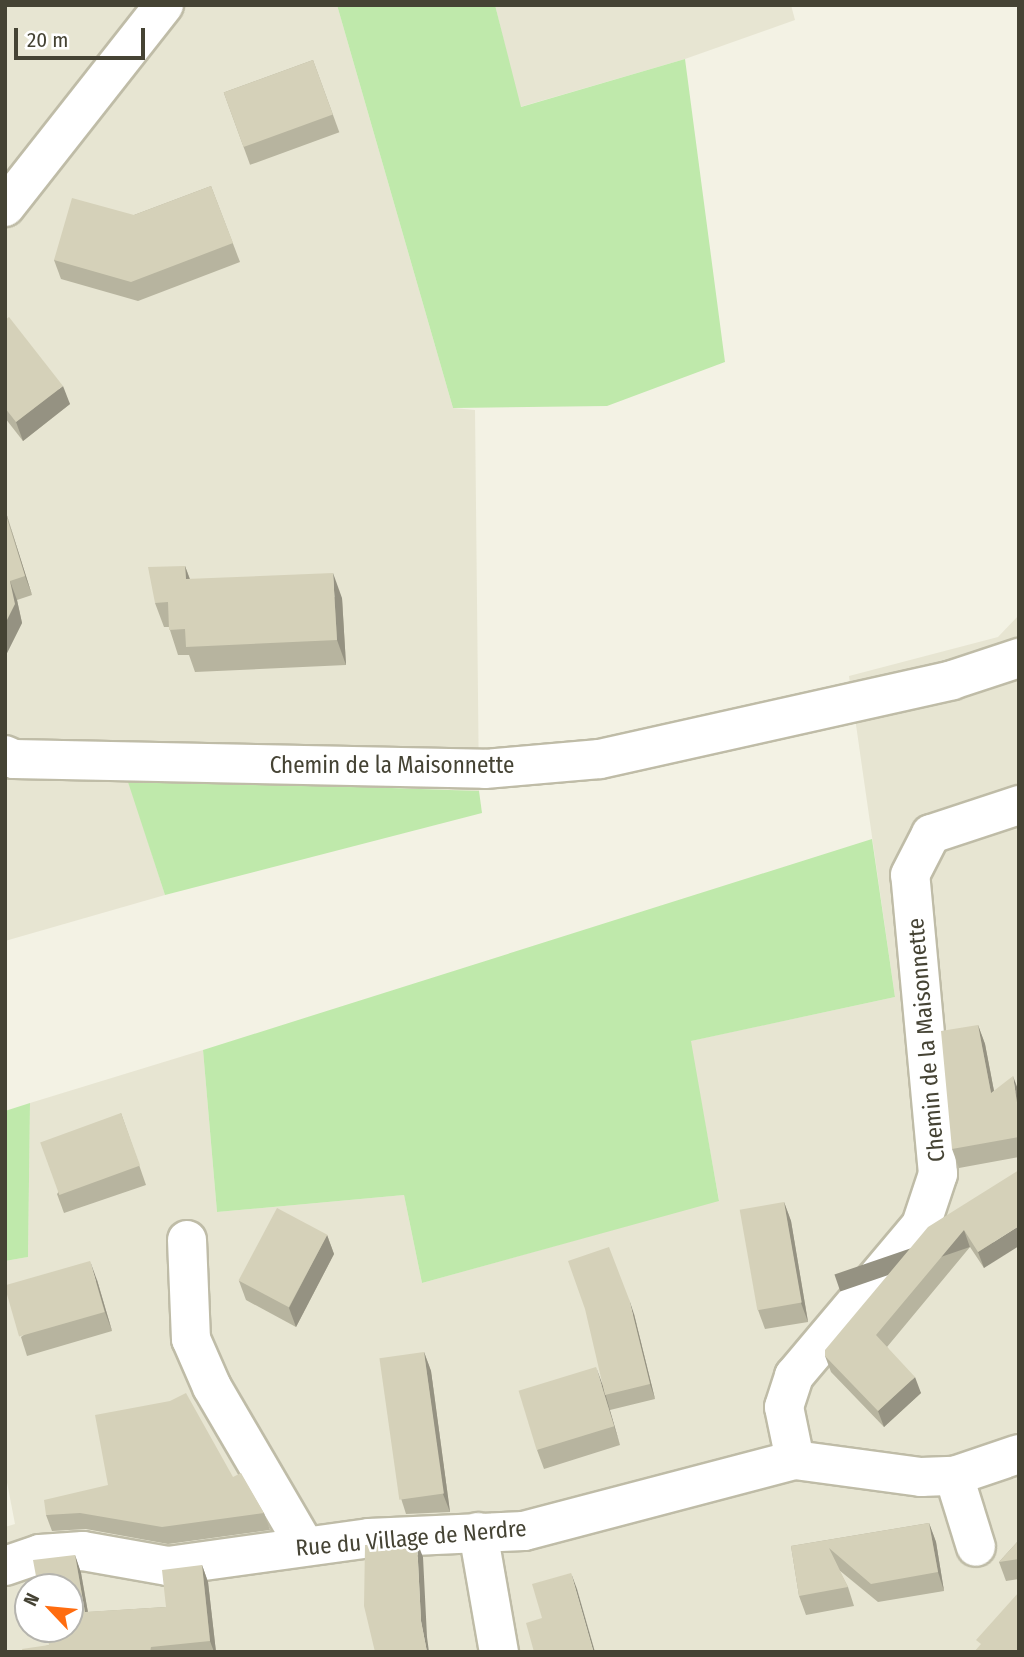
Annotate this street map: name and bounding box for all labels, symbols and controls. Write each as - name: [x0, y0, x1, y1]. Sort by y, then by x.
- scale bar: [18, 14, 149, 58]
- text: 20 m: [27, 27, 68, 53]
- street label: Chemin de la Maisonnette: [270, 751, 514, 779]
- street label: Chemin de la Maisonnette: [902, 917, 950, 1163]
- street label: Rue du Village de Nerdre: [294, 1514, 528, 1562]
- north arrow: [14, 1573, 84, 1643]
- text: N: [19, 1589, 44, 1610]

